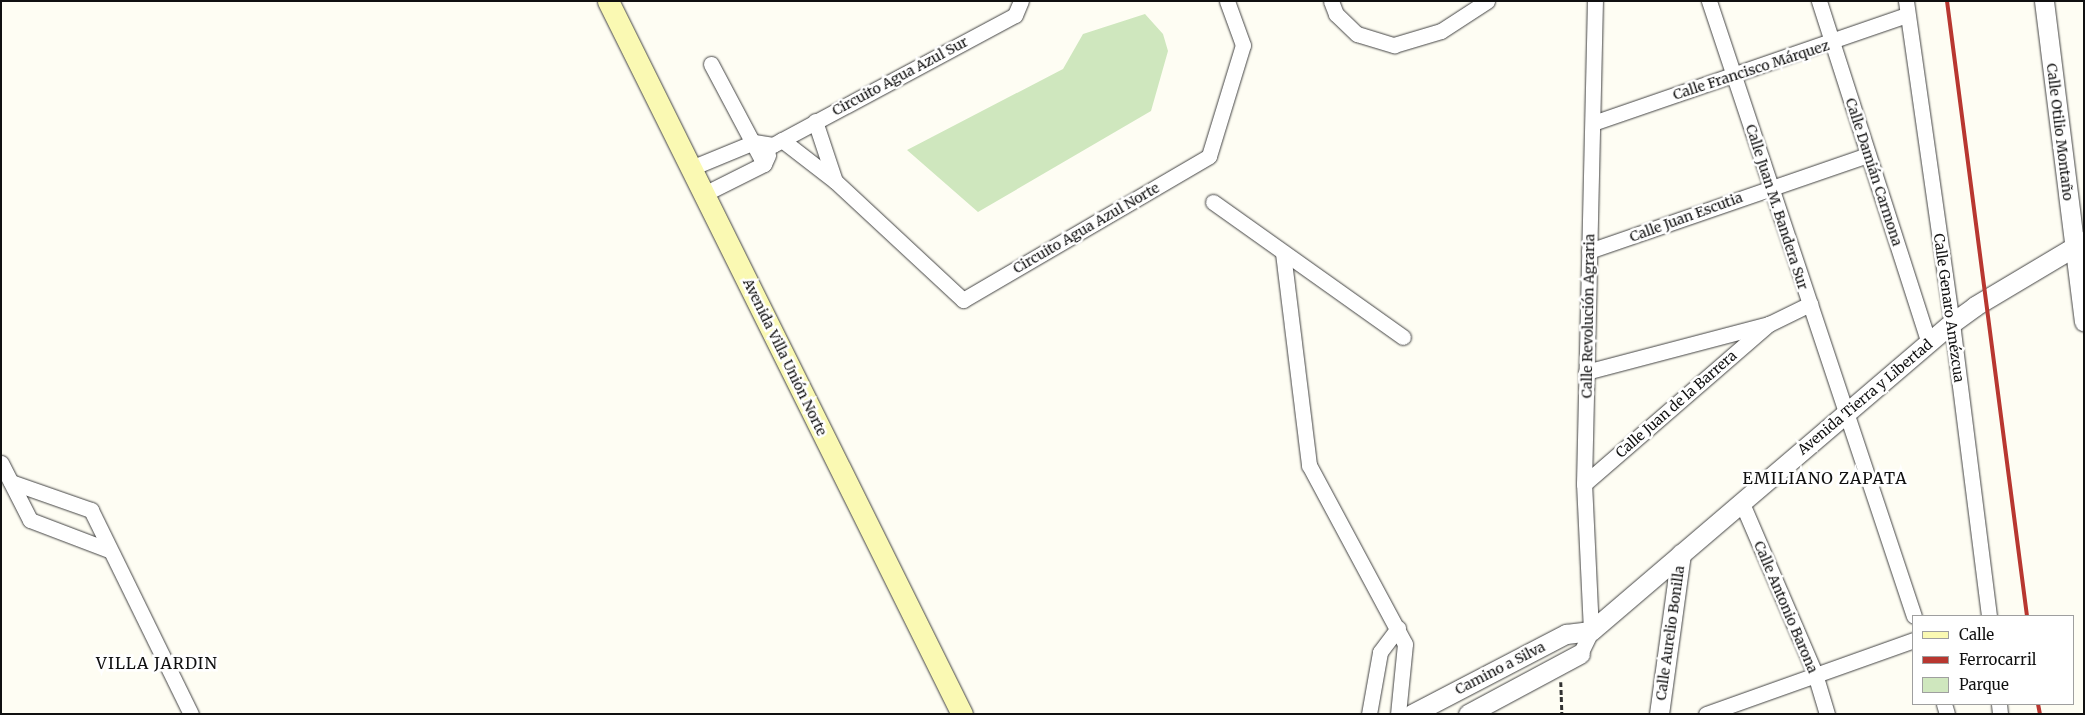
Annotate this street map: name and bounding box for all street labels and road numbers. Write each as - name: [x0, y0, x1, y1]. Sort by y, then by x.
- street label: Circuito Agua Azul Sur: [829, 33, 971, 119]
- street label: Calle Francisco Márquez: [1671, 37, 1831, 103]
- street label: Calle Otilio Montaño: [2043, 62, 2077, 202]
- street label: Calle Damián Carmona: [1842, 96, 1906, 248]
- street label: Calle Juan M. Bandera Sur: [1742, 122, 1812, 292]
- street label: Circuito Agua Azul Norte: [1010, 179, 1162, 277]
- street label: Calle Juan Escutia: [1627, 189, 1745, 245]
- street label: Calle Genaro Amézcua: [1930, 232, 1968, 384]
- street label: Calle Revolución Agraria: [1578, 234, 1598, 398]
- street label: Avenida Villa Unión Norte: [740, 276, 830, 438]
- street label: Avenida Tierra y Libertad: [1794, 336, 1936, 458]
- street label: Calle Juan de la Barrera: [1612, 347, 1740, 461]
- street label: Calle Antonio Barona: [1751, 538, 1821, 676]
- street label: Calle Aurelio Bonilla: [1652, 565, 1688, 701]
- street label: Camino a Silva: [1452, 638, 1548, 698]

